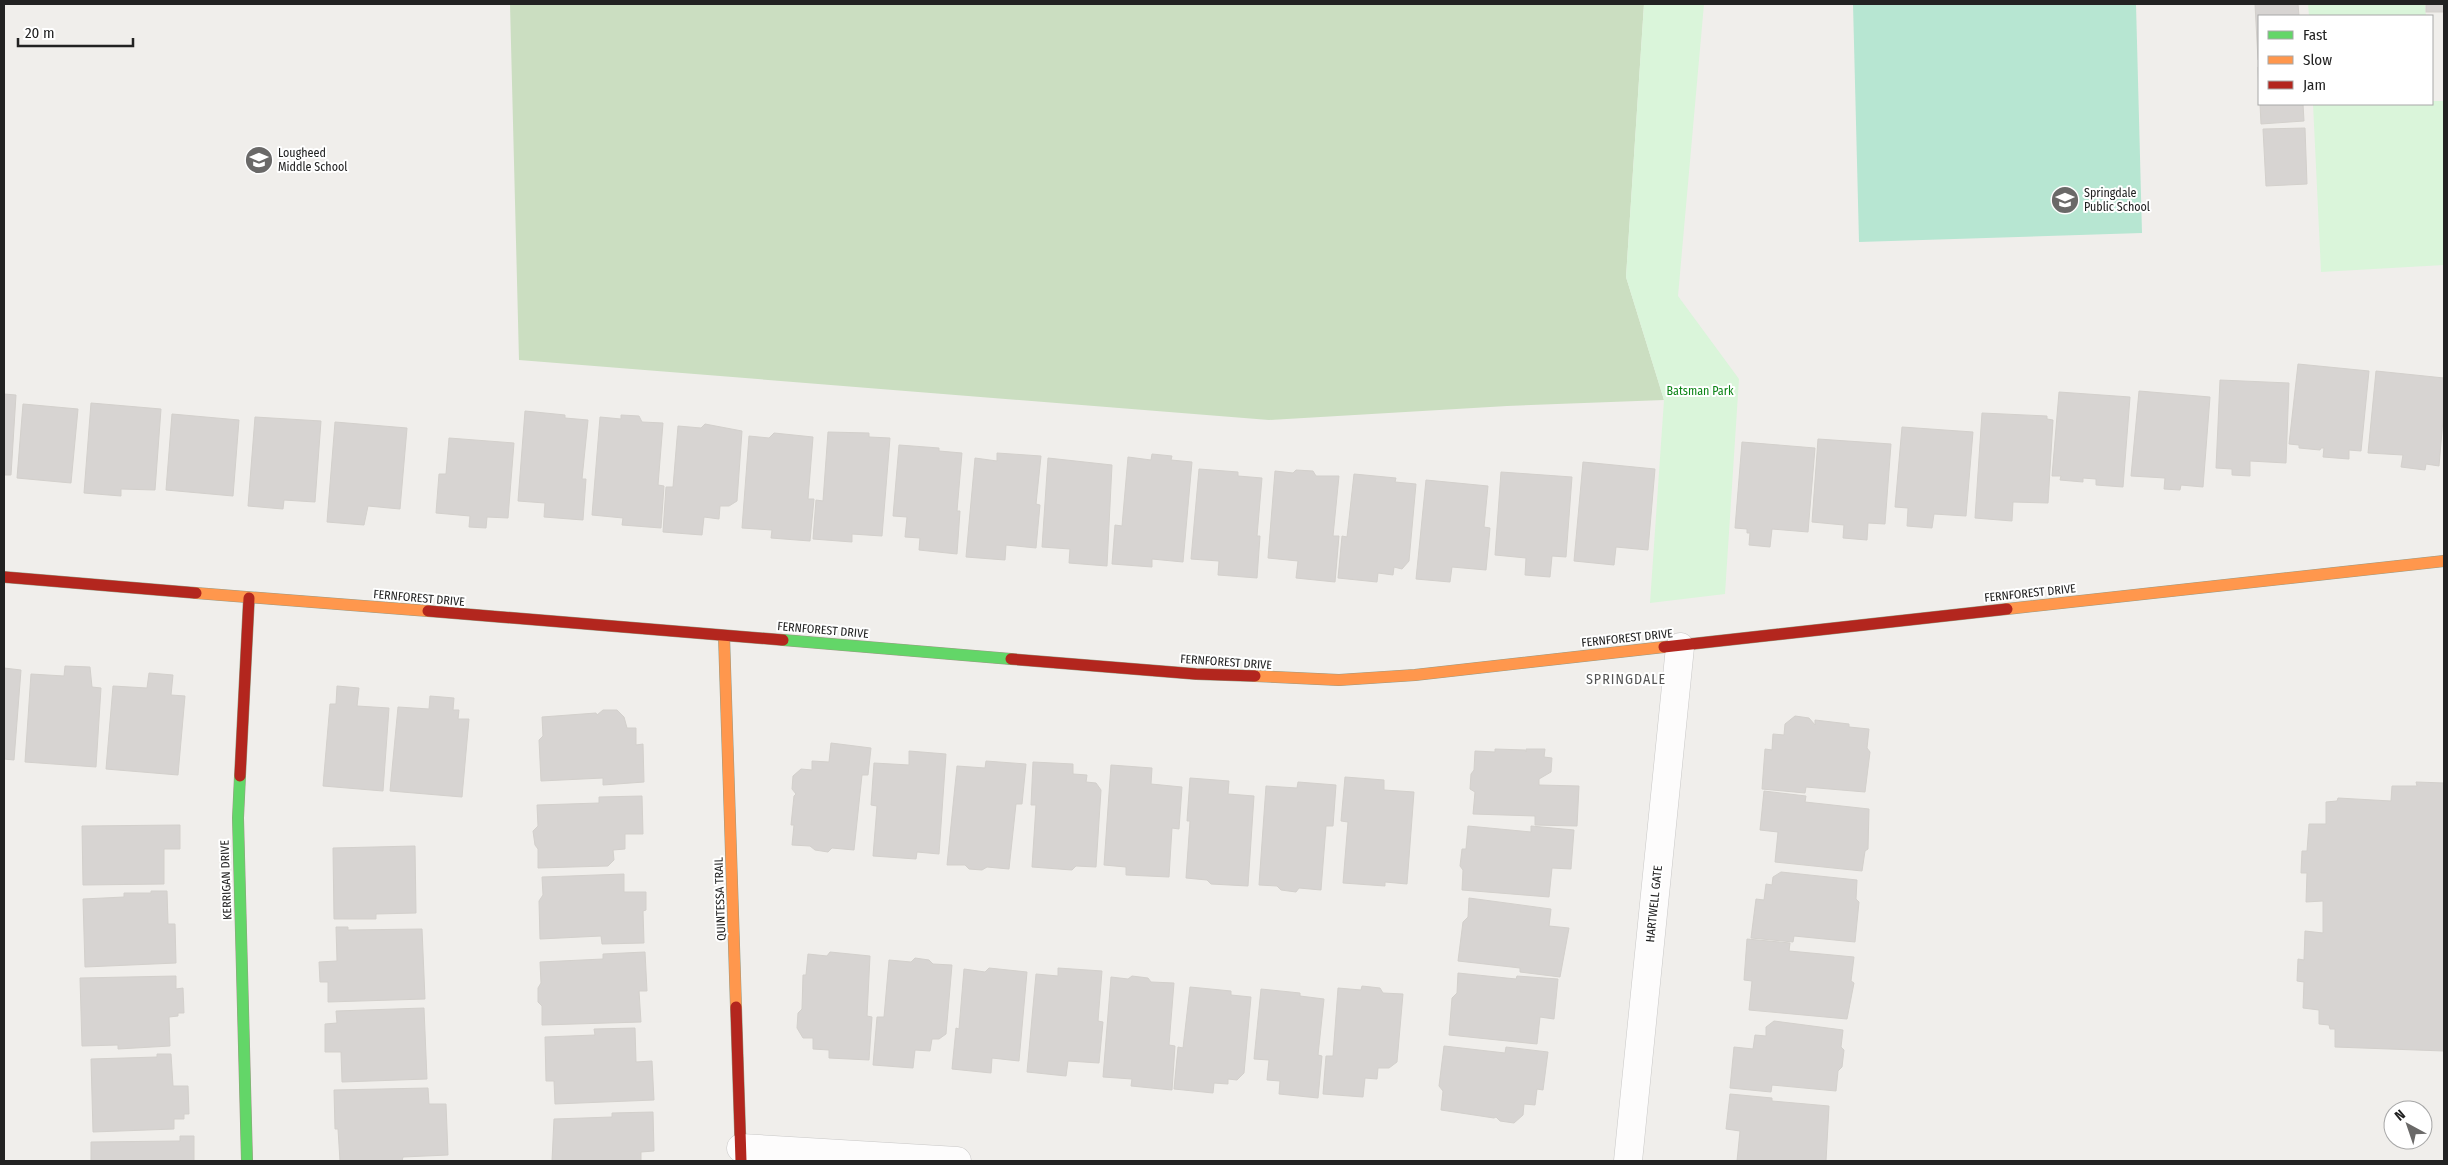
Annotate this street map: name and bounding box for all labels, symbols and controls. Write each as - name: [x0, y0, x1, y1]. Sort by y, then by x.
- scale bar: [18, 15, 132, 47]
- legend: [2258, 15, 2433, 105]
- text: 20 m: [25, 24, 55, 42]
- text: Fast: [2303, 26, 2327, 44]
- text: Slow: [2303, 51, 2332, 69]
- text: Jam: [2303, 76, 2326, 94]
- school or university icon: Lougheed Middle School: [244, 145, 274, 175]
- place label: Lougheed Middle School: [278, 146, 347, 174]
- school or university icon: Springdale Public School: [2050, 185, 2080, 215]
- place label: Springdale Public School: [2084, 186, 2150, 214]
- park label: Batsman Park: [1666, 384, 1734, 398]
- street label: FERNFOREST DRIVE: [1984, 581, 2077, 605]
- street label: FERNFOREST DRIVE: [373, 587, 466, 609]
- street label: FERNFOREST DRIVE: [777, 619, 870, 641]
- street label: FERNFOREST DRIVE: [1581, 626, 1674, 650]
- street label: FERNFOREST DRIVE: [1180, 652, 1273, 672]
- district label: SPRINGDALE: [1586, 671, 1666, 688]
- street label: KERRIGAN DRIVE: [218, 839, 234, 920]
- street label: QUINTESSA TRAIL: [712, 856, 728, 941]
- street label: HARTWELL GATE: [1643, 864, 1665, 943]
- north arrow: [2383, 1100, 2433, 1150]
- text: N: [2391, 1106, 2409, 1125]

